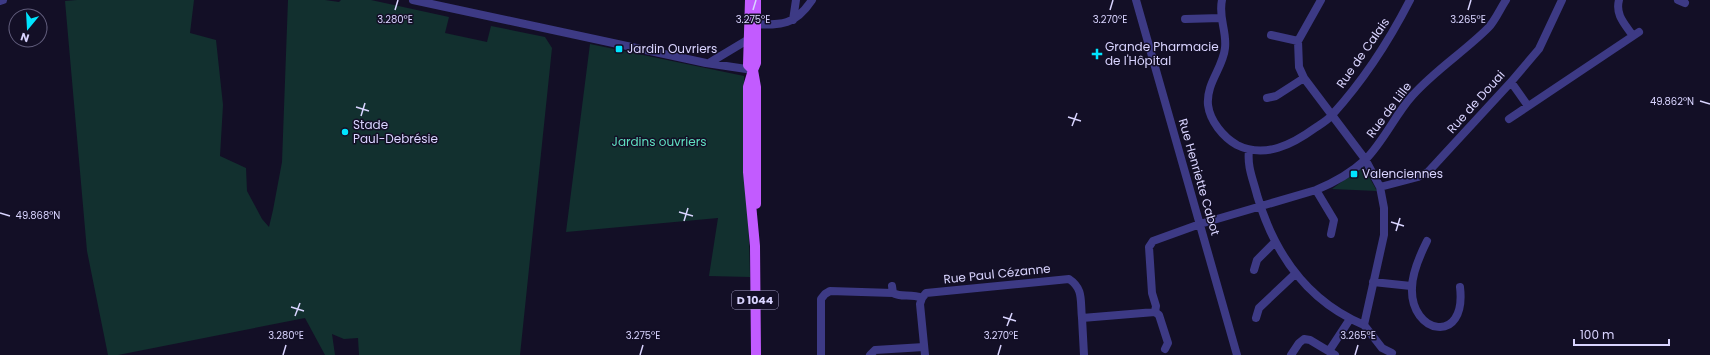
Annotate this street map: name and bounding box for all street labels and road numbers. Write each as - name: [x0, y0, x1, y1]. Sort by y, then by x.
- street label: Rue de Calais: [1332, 14, 1393, 91]
- street label: Rue de Douai: [1443, 66, 1508, 137]
- street label: Rue de Lille: [1362, 78, 1415, 141]
- street label: Rue Henriette Cabot: [1175, 116, 1224, 237]
- street label: Rue Paul Cézanne: [943, 259, 1051, 288]
- road number: D 1044: [732, 291, 778, 309]

